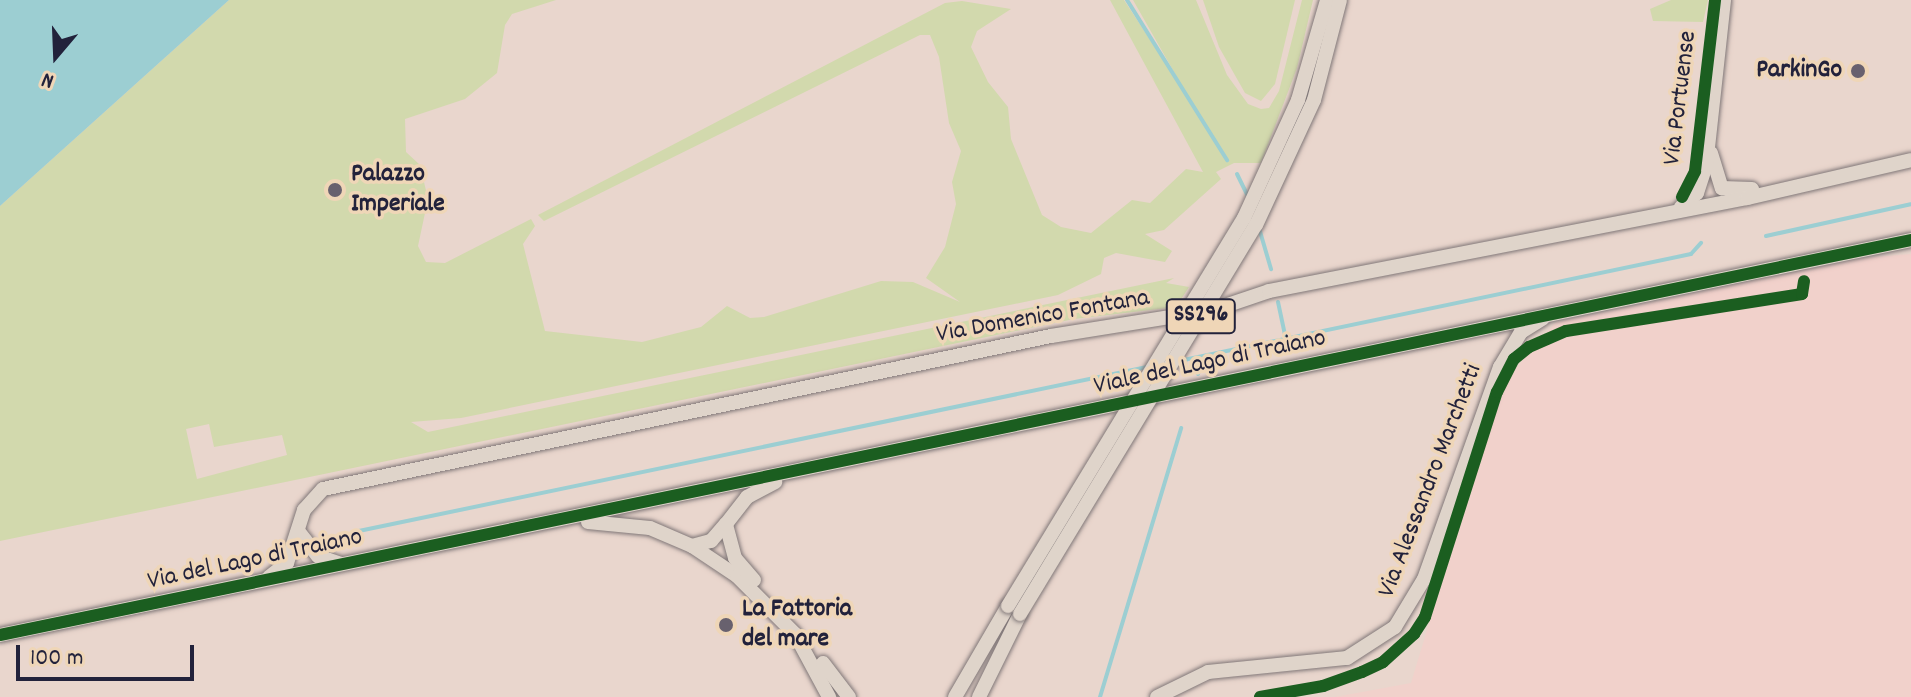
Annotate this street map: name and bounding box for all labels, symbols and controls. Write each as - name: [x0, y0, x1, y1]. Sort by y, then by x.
- north arrow: [16, 16, 96, 96]
- street label: Via Portuense: [1657, 29, 1705, 167]
- place label: ParkinGo: [1756, 55, 1842, 87]
- marker: ParkinGo: [1849, 62, 1867, 80]
- text: N: [38, 63, 58, 96]
- place label: Palazzo Imperiale: [351, 159, 445, 220]
- marker: Palazzo Imperiale: [326, 181, 344, 199]
- street label: Via Domenico Fontana: [934, 283, 1152, 351]
- road number: SS296: [1165, 296, 1237, 336]
- street label: Viale del Lago di Traiano: [1091, 323, 1329, 403]
- street label: Via Alessandro Marchetti: [1372, 360, 1490, 602]
- street label: Via del Lago di Traiano: [145, 522, 365, 598]
- place label: La Fattoria del mare: [742, 594, 852, 656]
- marker: La Fattoria del mare: [717, 616, 735, 634]
- scale bar: [20, 629, 198, 679]
- text: 100 m: [30, 642, 83, 676]

